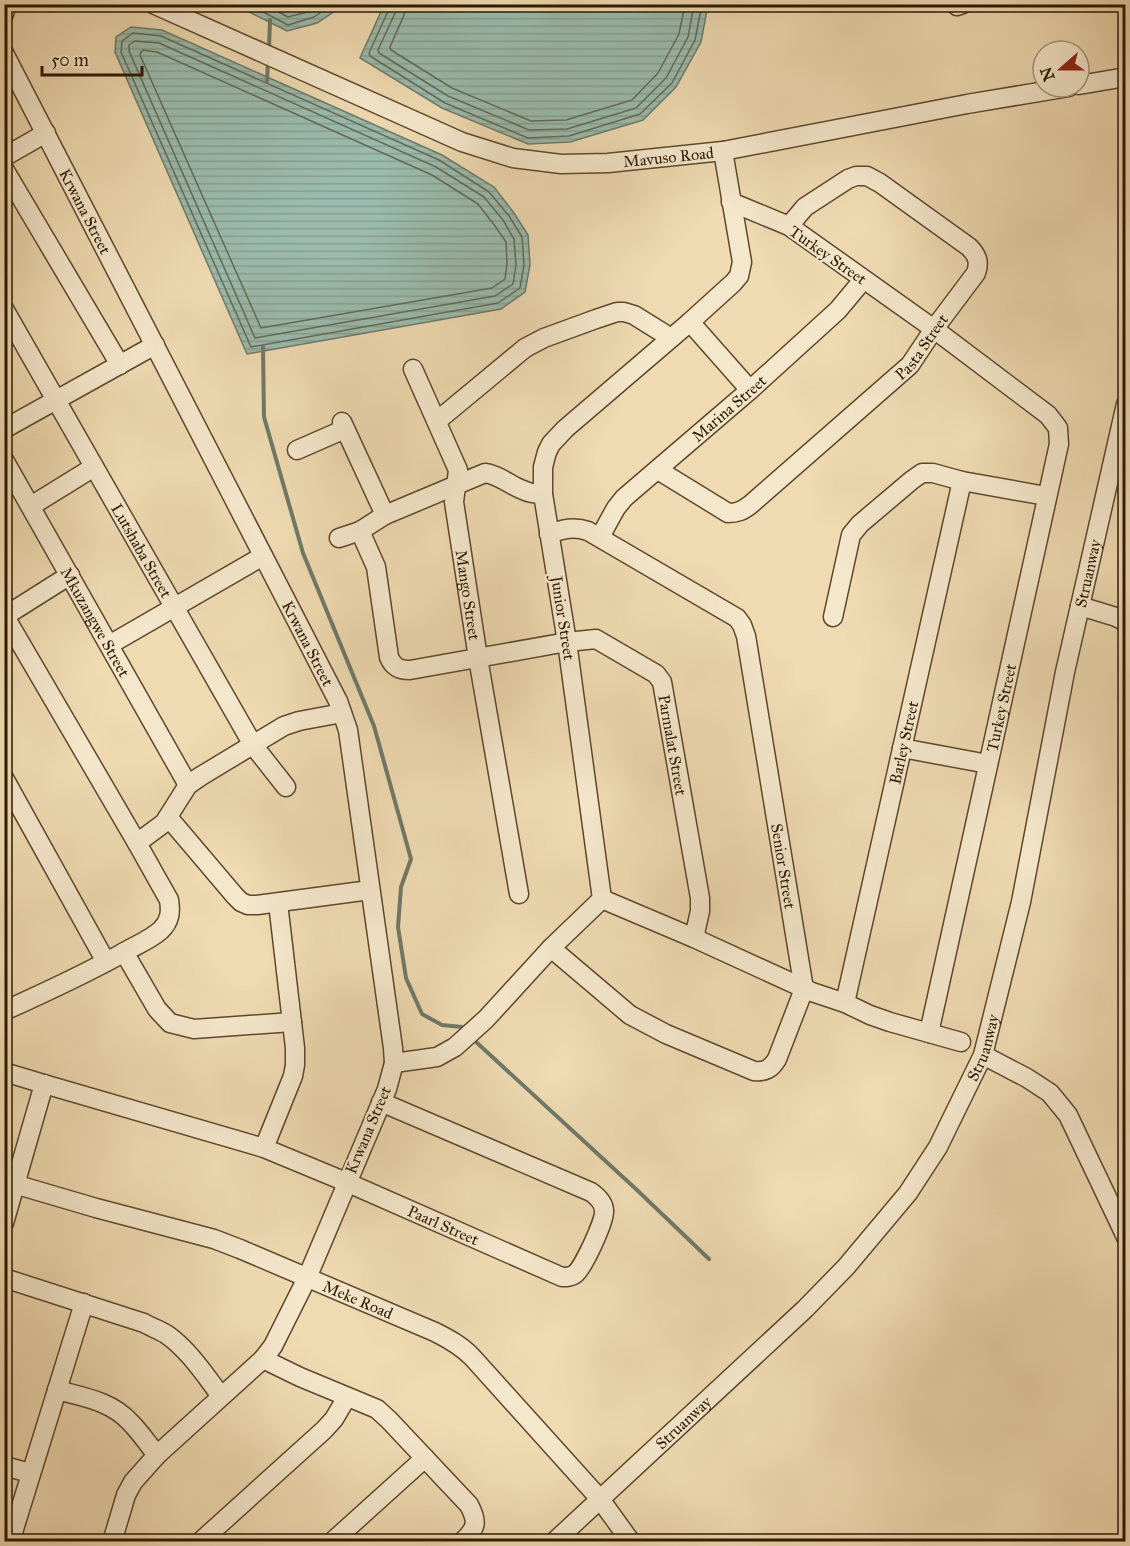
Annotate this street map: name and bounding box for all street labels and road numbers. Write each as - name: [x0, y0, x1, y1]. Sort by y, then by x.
- street label: Mavuso Road: [622, 143, 715, 171]
- street label: Krwana Street: [56, 165, 116, 257]
- street label: Turkey Street: [786, 221, 870, 289]
- street label: Pasta Street: [891, 310, 952, 384]
- street label: Marina Street: [688, 370, 770, 445]
- street label: Lutshaba Street: [108, 500, 176, 601]
- street label: Struanway: [1070, 537, 1105, 609]
- street label: Mango Street: [452, 549, 485, 642]
- street label: Mkuzangwe Street: [57, 564, 134, 680]
- street label: Junior Street: [546, 573, 579, 662]
- street label: Krwana Street: [278, 597, 338, 689]
- street label: Turkey Street: [982, 662, 1020, 754]
- street label: Parmalat Street: [655, 693, 691, 797]
- street label: Barley Street: [885, 699, 922, 786]
- street label: Senior Street: [767, 822, 800, 910]
- street label: Struanway: [962, 1012, 1002, 1084]
- street label: Krwana Street: [341, 1083, 395, 1177]
- street label: Paarl Street: [405, 1201, 482, 1249]
- street label: Meke Road: [320, 1276, 396, 1323]
- street label: Struanway: [651, 1391, 715, 1453]

